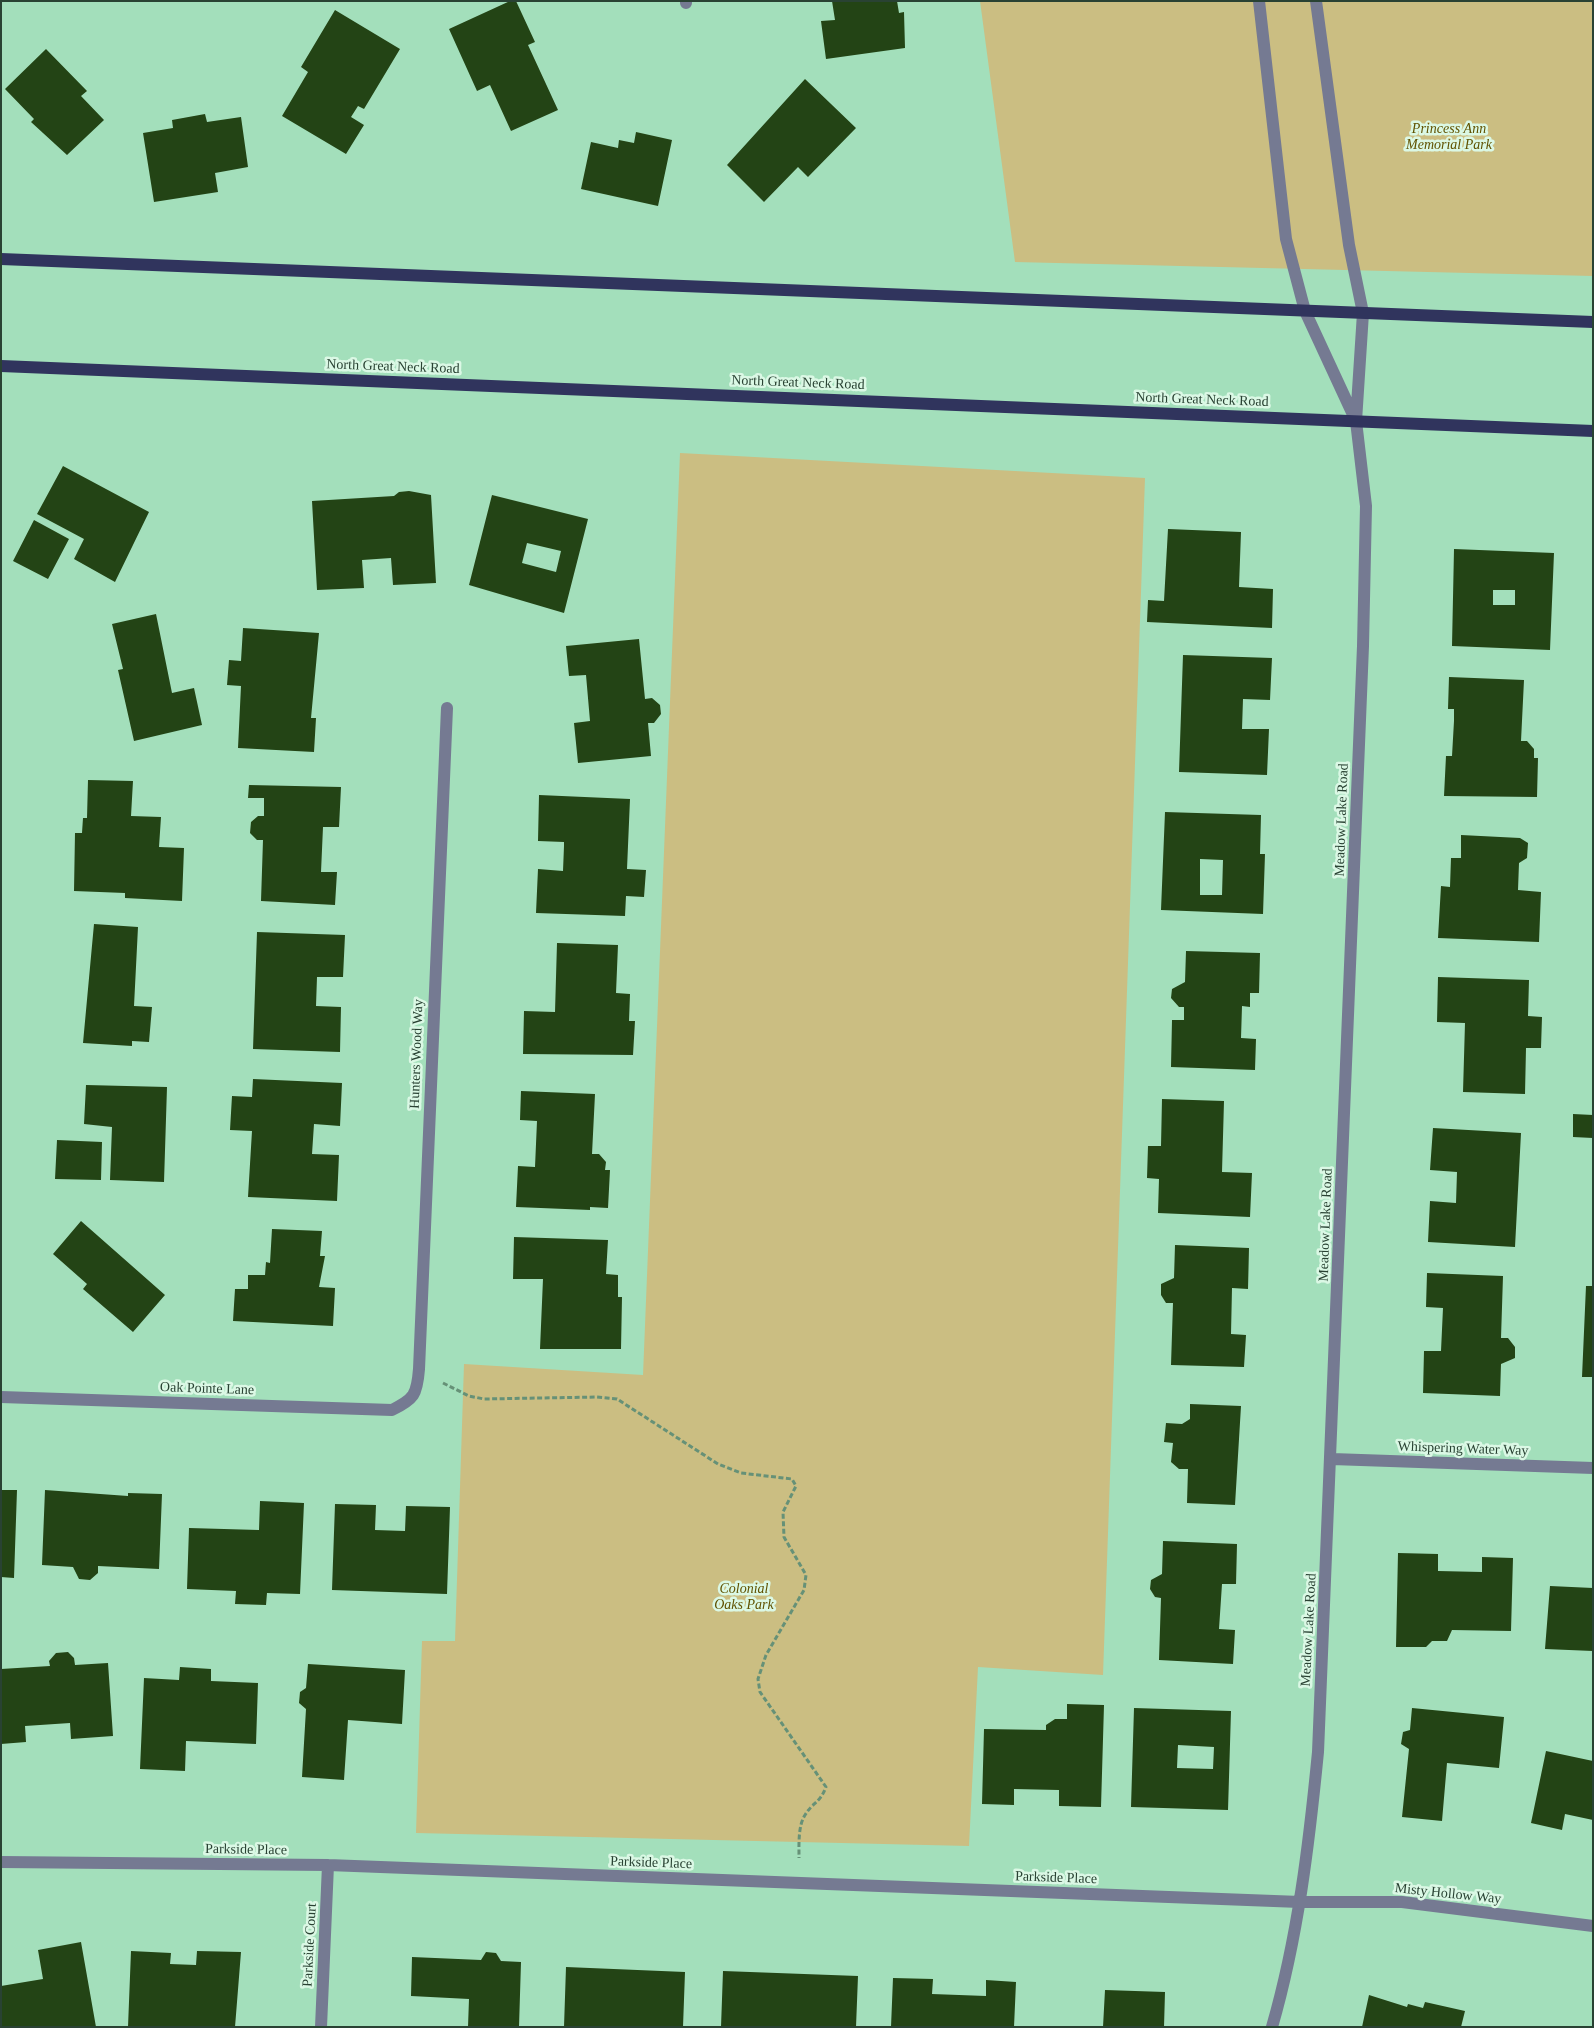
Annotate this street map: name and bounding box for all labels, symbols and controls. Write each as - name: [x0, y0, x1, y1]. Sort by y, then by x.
- park label: Princess Ann Memorial Park: [1406, 121, 1492, 154]
- street label: North Great Neck Road: [326, 356, 460, 378]
- street label: North Great Neck Road: [731, 372, 865, 394]
- street label: North Great Neck Road: [1135, 389, 1269, 411]
- street label: Meadow Lake Road: [1332, 763, 1352, 877]
- street label: Hunters Wood Way: [407, 999, 427, 1109]
- street label: Meadow Lake Road: [1316, 1168, 1336, 1282]
- street label: Oak Pointe Lane: [160, 1379, 254, 1399]
- street label: Whispering Water Way: [1397, 1438, 1529, 1460]
- street label: Meadow Lake Road: [1298, 1573, 1320, 1687]
- park label: Colonial Oaks Park: [714, 1581, 774, 1614]
- street label: Parkside Place: [205, 1841, 287, 1859]
- street label: Parkside Place: [610, 1853, 692, 1873]
- street label: Parkside Place: [1015, 1868, 1097, 1888]
- street label: Misty Hollow Way: [1394, 1880, 1502, 1908]
- street label: Parkside Court: [299, 1903, 321, 1987]

